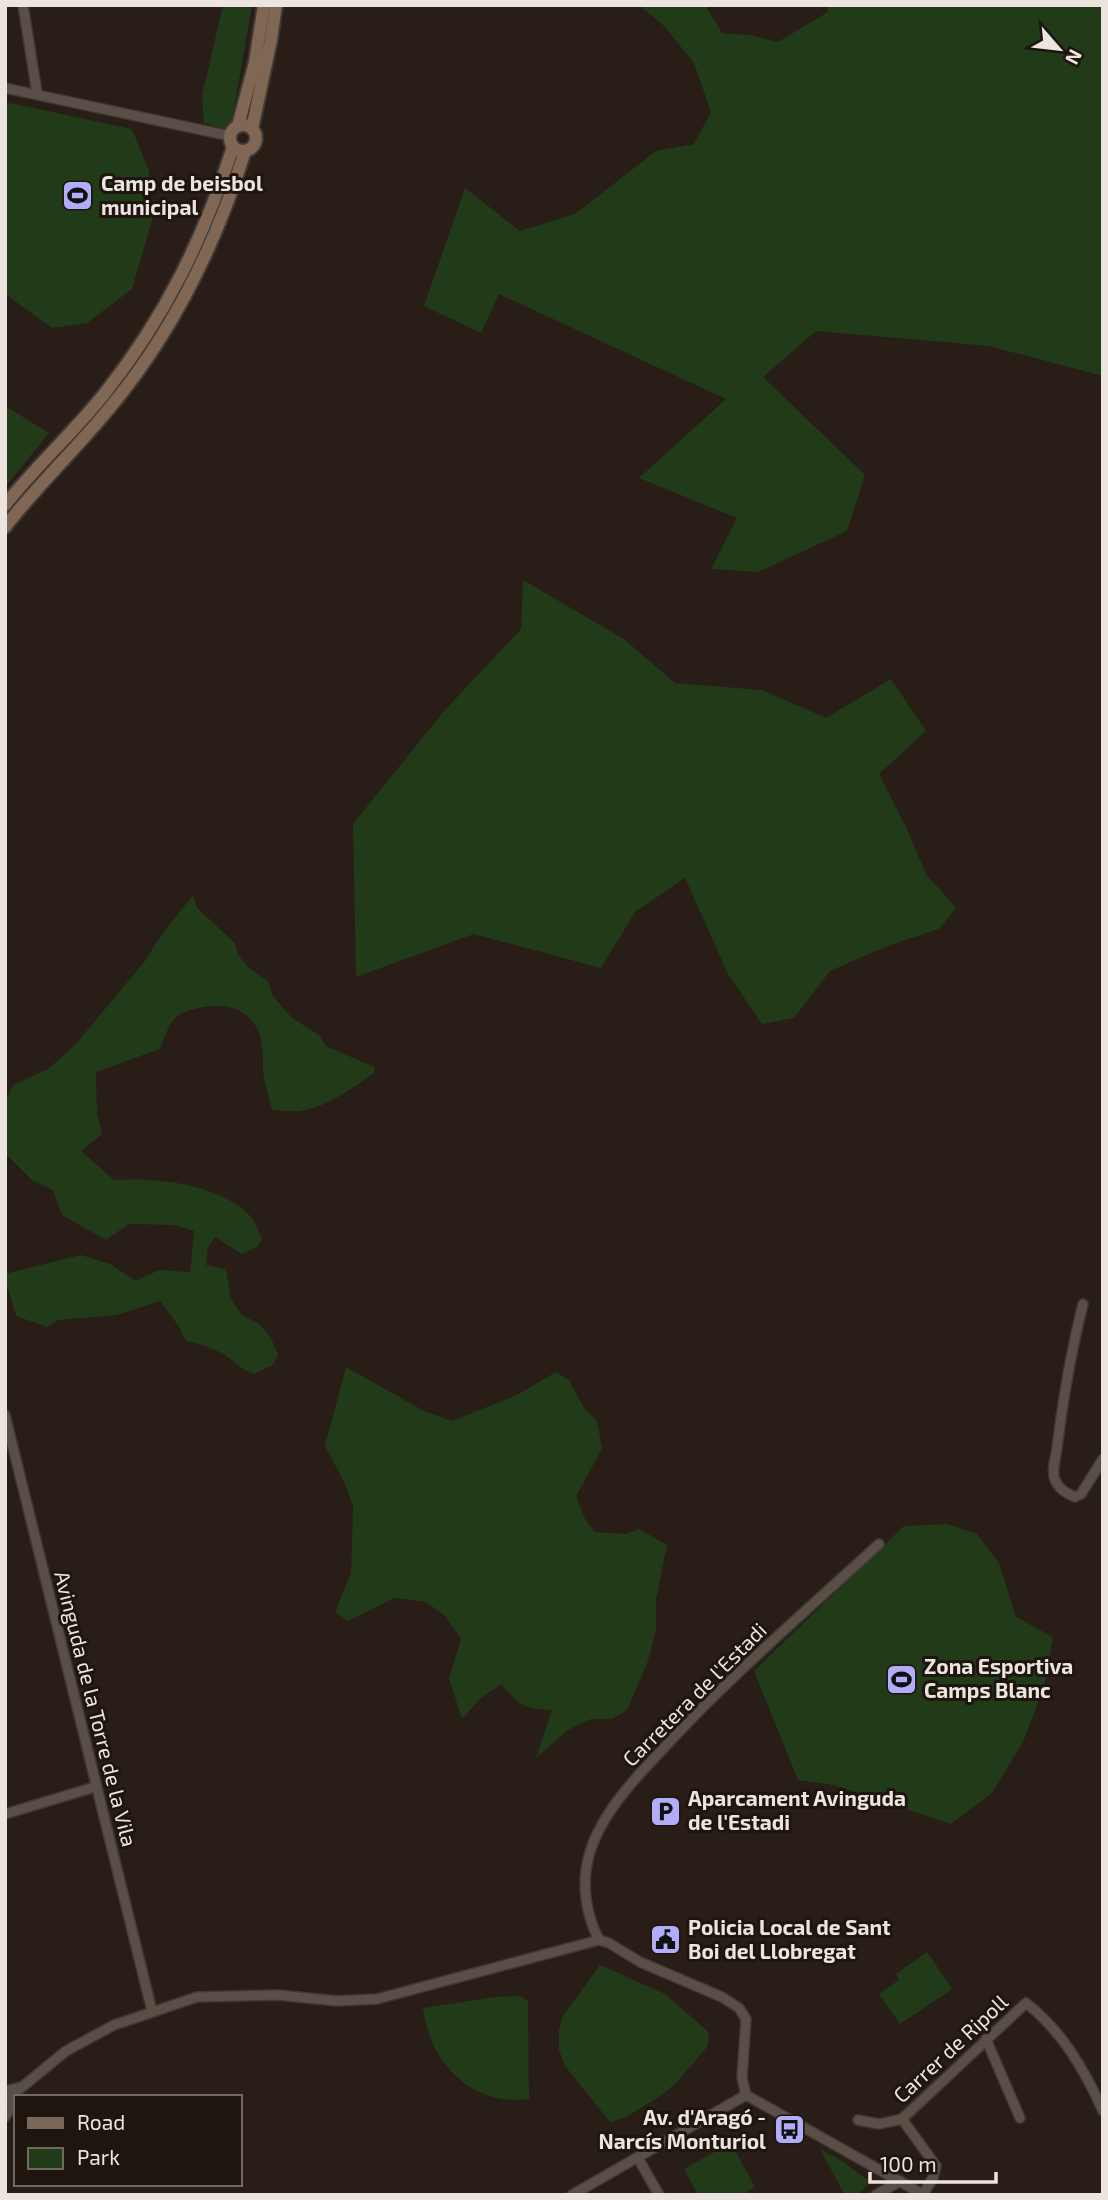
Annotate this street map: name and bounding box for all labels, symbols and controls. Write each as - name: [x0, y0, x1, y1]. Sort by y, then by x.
- north arrow: [1024, 14, 1094, 84]
- text: N: [1061, 46, 1088, 69]
- place label: Camp de beisbol municipal: [101, 170, 263, 219]
- sports icon: Camp de beisbol municipal: [61, 179, 95, 213]
- street label: Avinguda de la Torre de la Vila: [50, 1568, 143, 1849]
- street label: Carretera de l'Estadi: [617, 1617, 771, 1771]
- place label: Zona Esportiva Camps Blanc: [924, 1653, 1073, 1702]
- sports icon: Zona Esportiva Camps Blanc: [884, 1662, 918, 1696]
- place label: Aparcament Avinguda de l'Estadi: [688, 1785, 906, 1834]
- parking icon: Aparcament Avinguda de l'Estadi: [648, 1794, 682, 1828]
- place label: Policia Local de Sant Boi del Llobregat: [688, 1914, 891, 1963]
- public building icon: Policia Local de Sant Boi del Llobregat: [648, 1923, 682, 1957]
- street label: Carrer de Ripoll: [888, 1988, 1013, 2107]
- legend: [14, 2095, 242, 2186]
- place label: Av. d'Aragó - Narcís Monturiol: [599, 2104, 766, 2153]
- text: Road: [77, 2109, 125, 2134]
- bus stop icon: Av. d'Aragó - Narcís Monturiol: [772, 2113, 806, 2147]
- scale bar: [870, 2140, 996, 2184]
- text: Park: [77, 2144, 120, 2169]
- text: 100 m: [880, 2151, 937, 2176]

